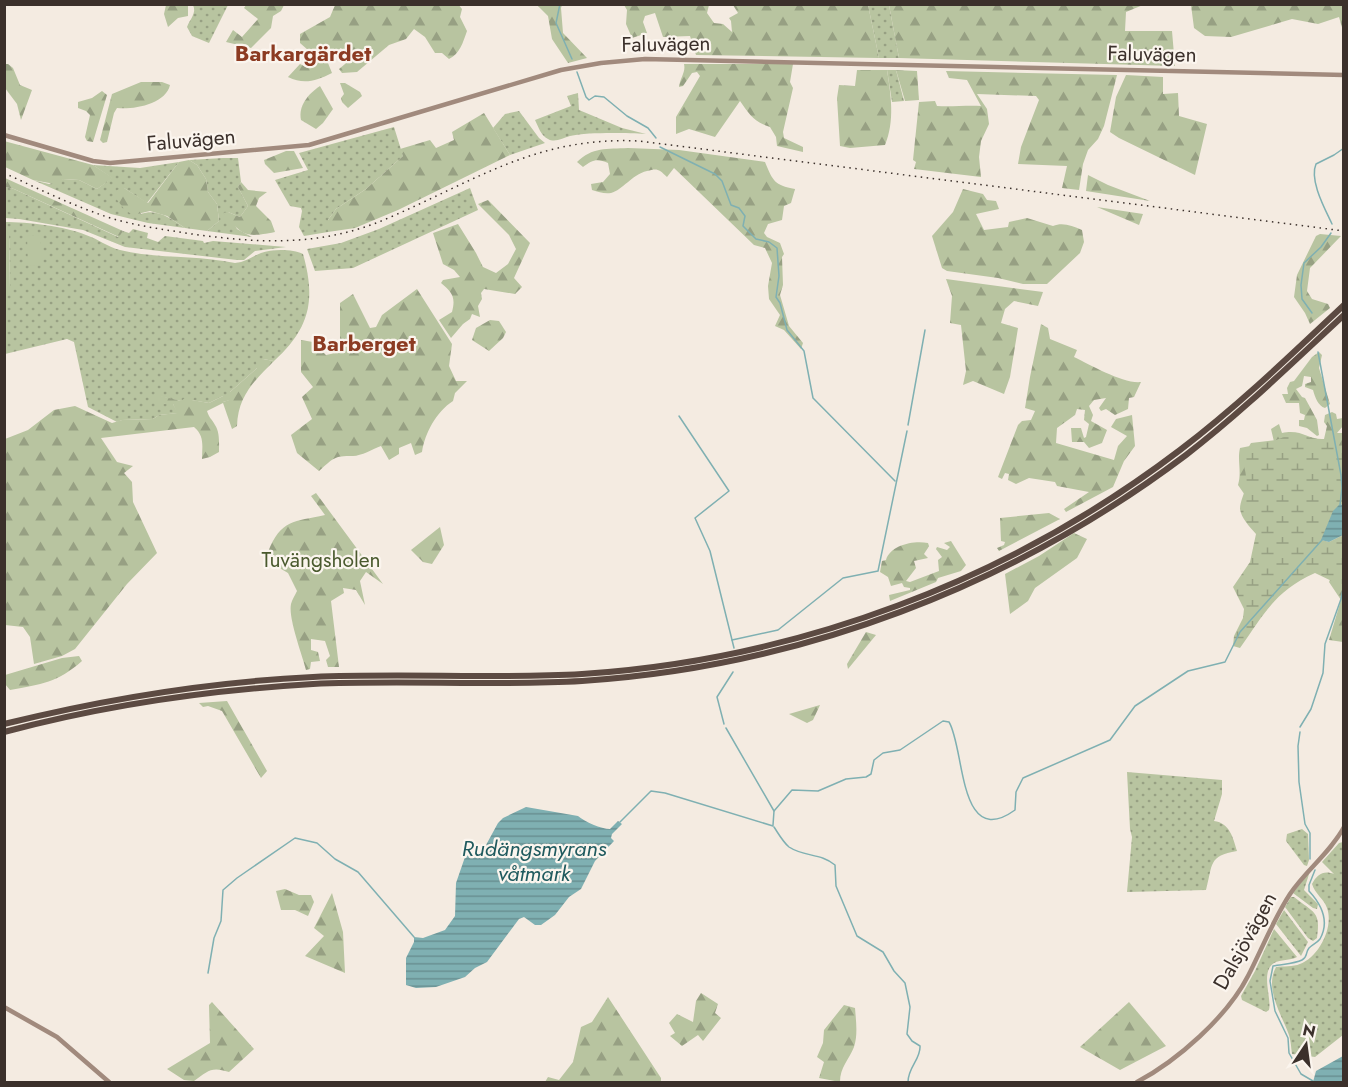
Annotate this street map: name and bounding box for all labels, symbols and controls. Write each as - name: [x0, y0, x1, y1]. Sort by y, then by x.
- street label: Faluvägen: [621, 28, 711, 60]
- district label: Barkargärdet: [235, 37, 371, 69]
- street label: Faluvägen: [1107, 38, 1197, 70]
- street label: Faluvägen: [145, 121, 237, 159]
- district label: Barberget: [312, 327, 416, 359]
- park label: Tuvängsholen: [261, 545, 381, 575]
- water label: Rudängsmyrans våtmark: [462, 832, 607, 889]
- street label: Dalsjövägen: [1206, 887, 1284, 995]
- north arrow: [1276, 1015, 1336, 1075]
- text: N: [1300, 1018, 1318, 1044]

